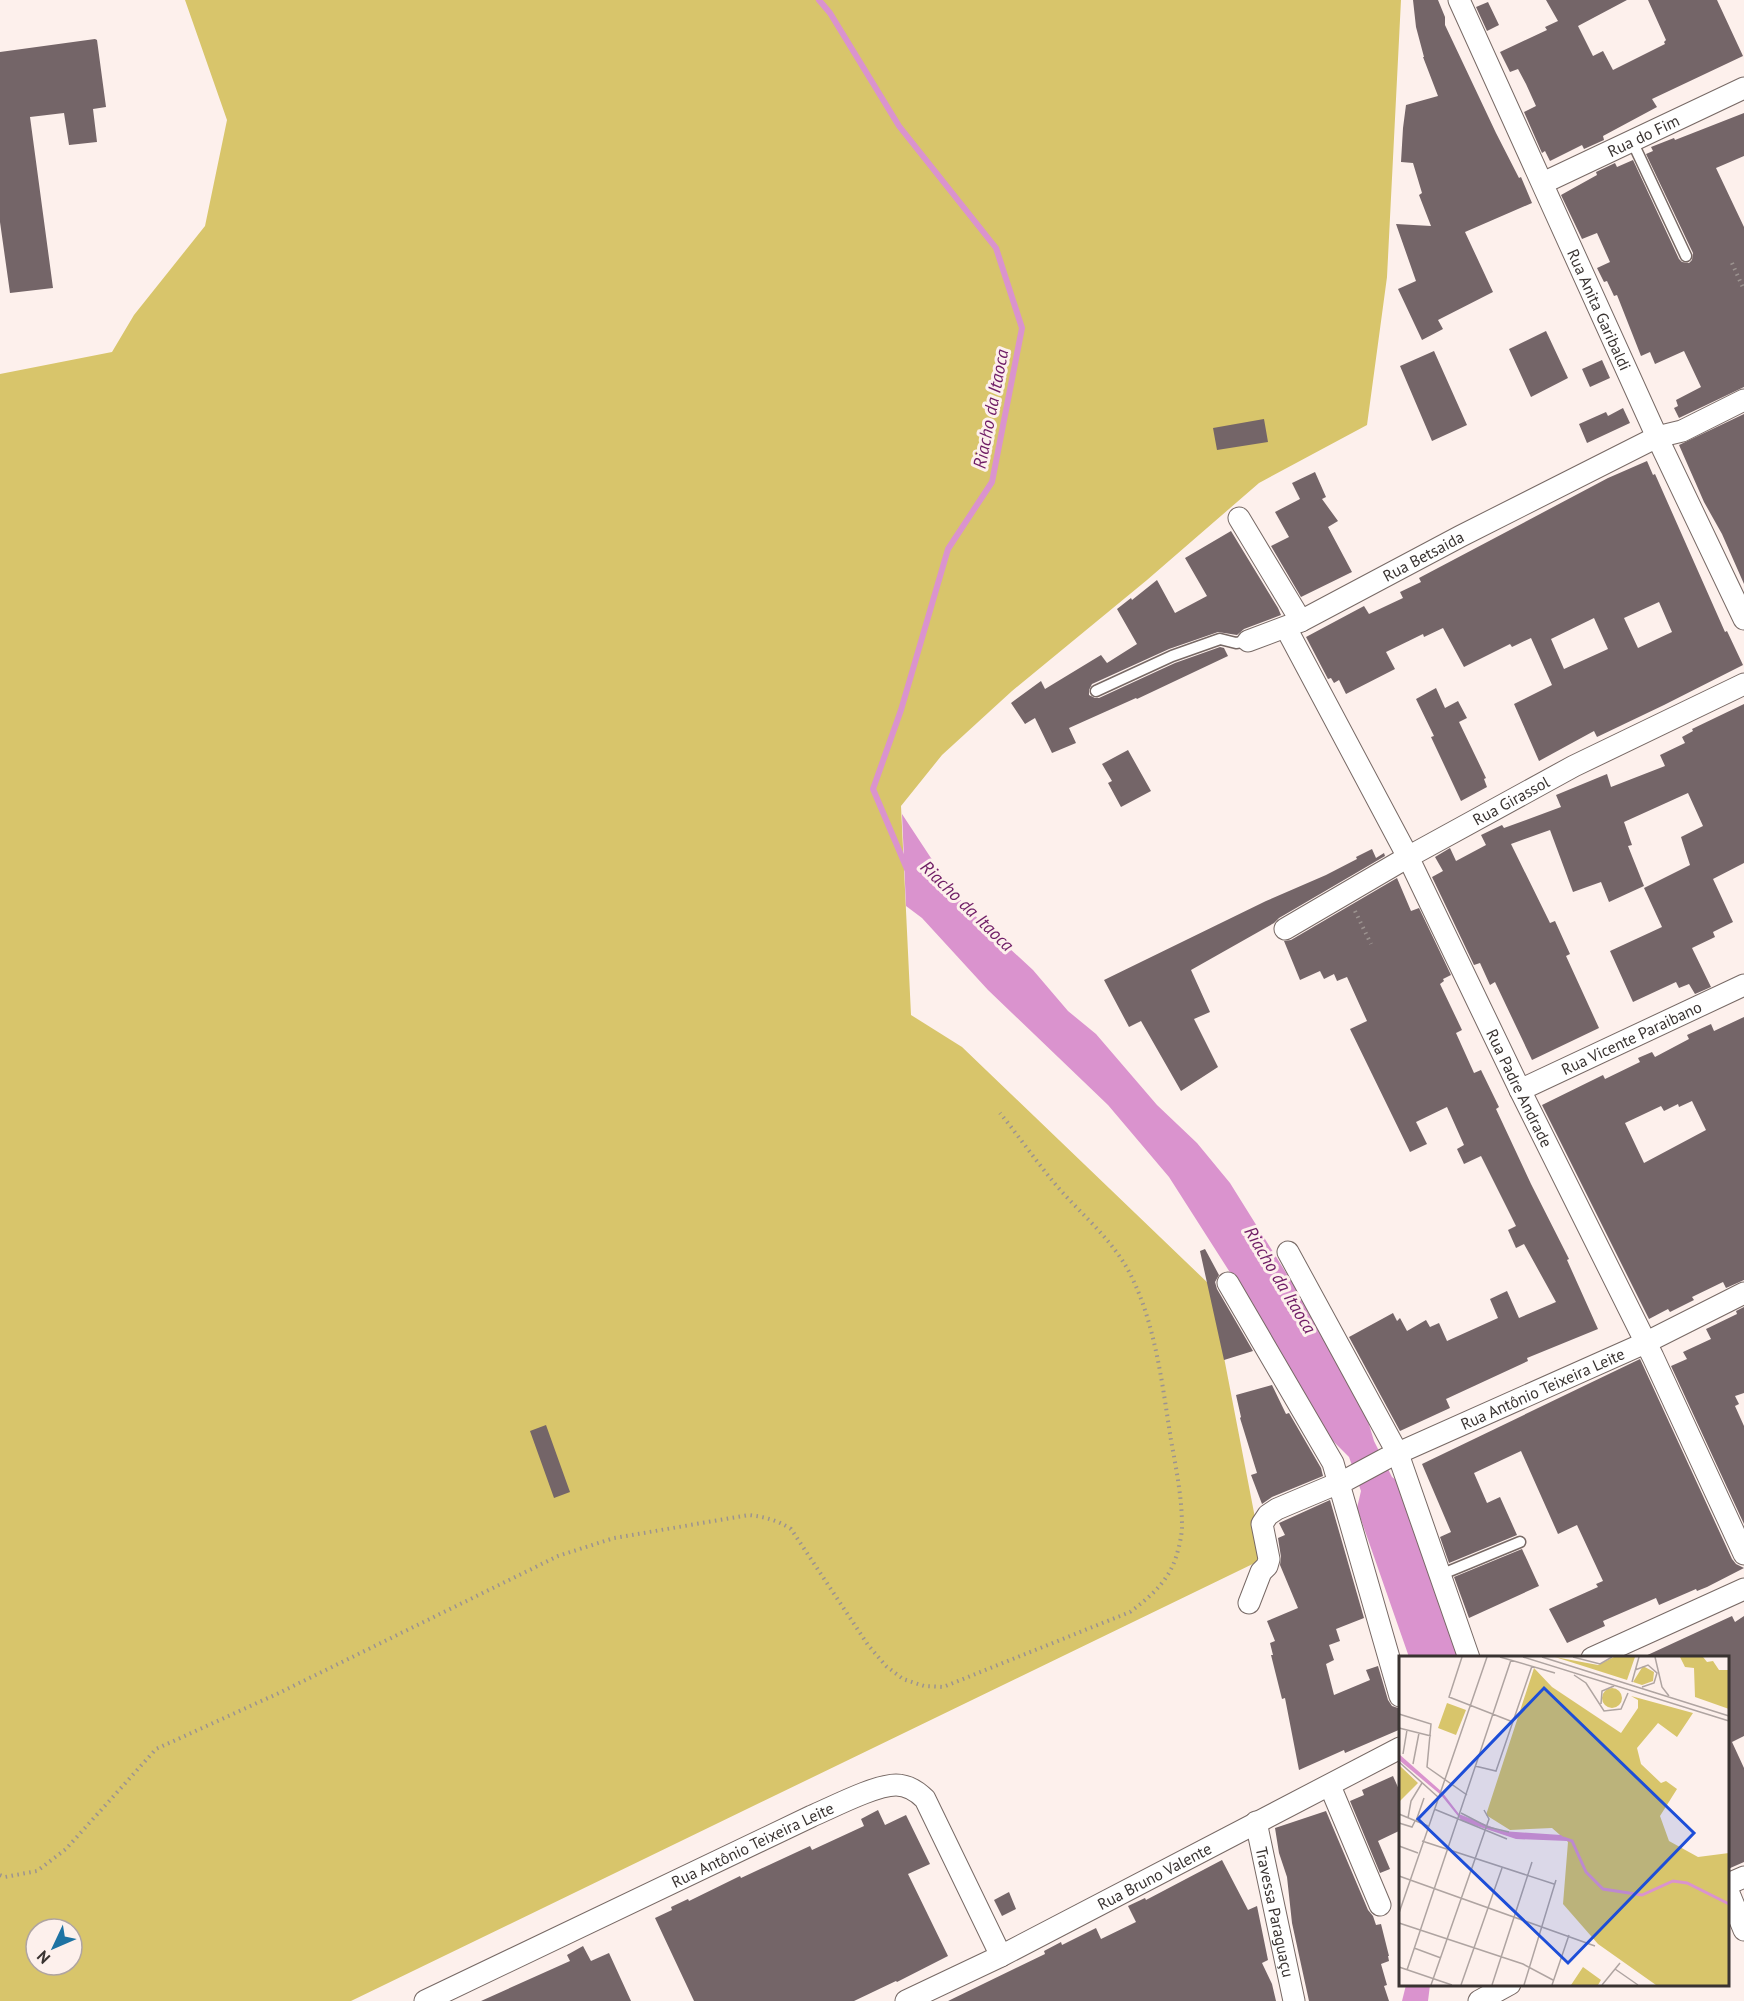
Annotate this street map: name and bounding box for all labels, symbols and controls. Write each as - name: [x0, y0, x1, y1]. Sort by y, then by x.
- street label: Rua do Fim: [1604, 110, 1683, 161]
- street label: Rua Anita Garibaldi: [1563, 246, 1636, 374]
- water label: Riacho da Itaoca: [968, 347, 1013, 471]
- street label: Rua Betsaida: [1379, 526, 1467, 586]
- street label: Rua Girassol: [1469, 771, 1553, 830]
- water label: Riacho da Itaoca: [916, 855, 1019, 956]
- street label: Rua Vicente Paraibano: [1558, 996, 1705, 1079]
- street label: Rua Padre Andrade: [1482, 1026, 1557, 1151]
- water label: Riacho da Itaoca: [1239, 1222, 1322, 1338]
- street label: Rua Antônio Teixeira Leite: [1457, 1343, 1628, 1434]
- inset map: [1399, 1656, 1729, 1986]
- street label: Rua Antônio Teixeira Leite: [668, 1798, 837, 1892]
- street label: Rua Bruno Valente: [1094, 1838, 1215, 1914]
- street label: Travessa Paraguaçu: [1252, 1845, 1299, 1979]
- north arrow: [24, 1917, 84, 1977]
- text: N: [32, 1947, 54, 1968]

